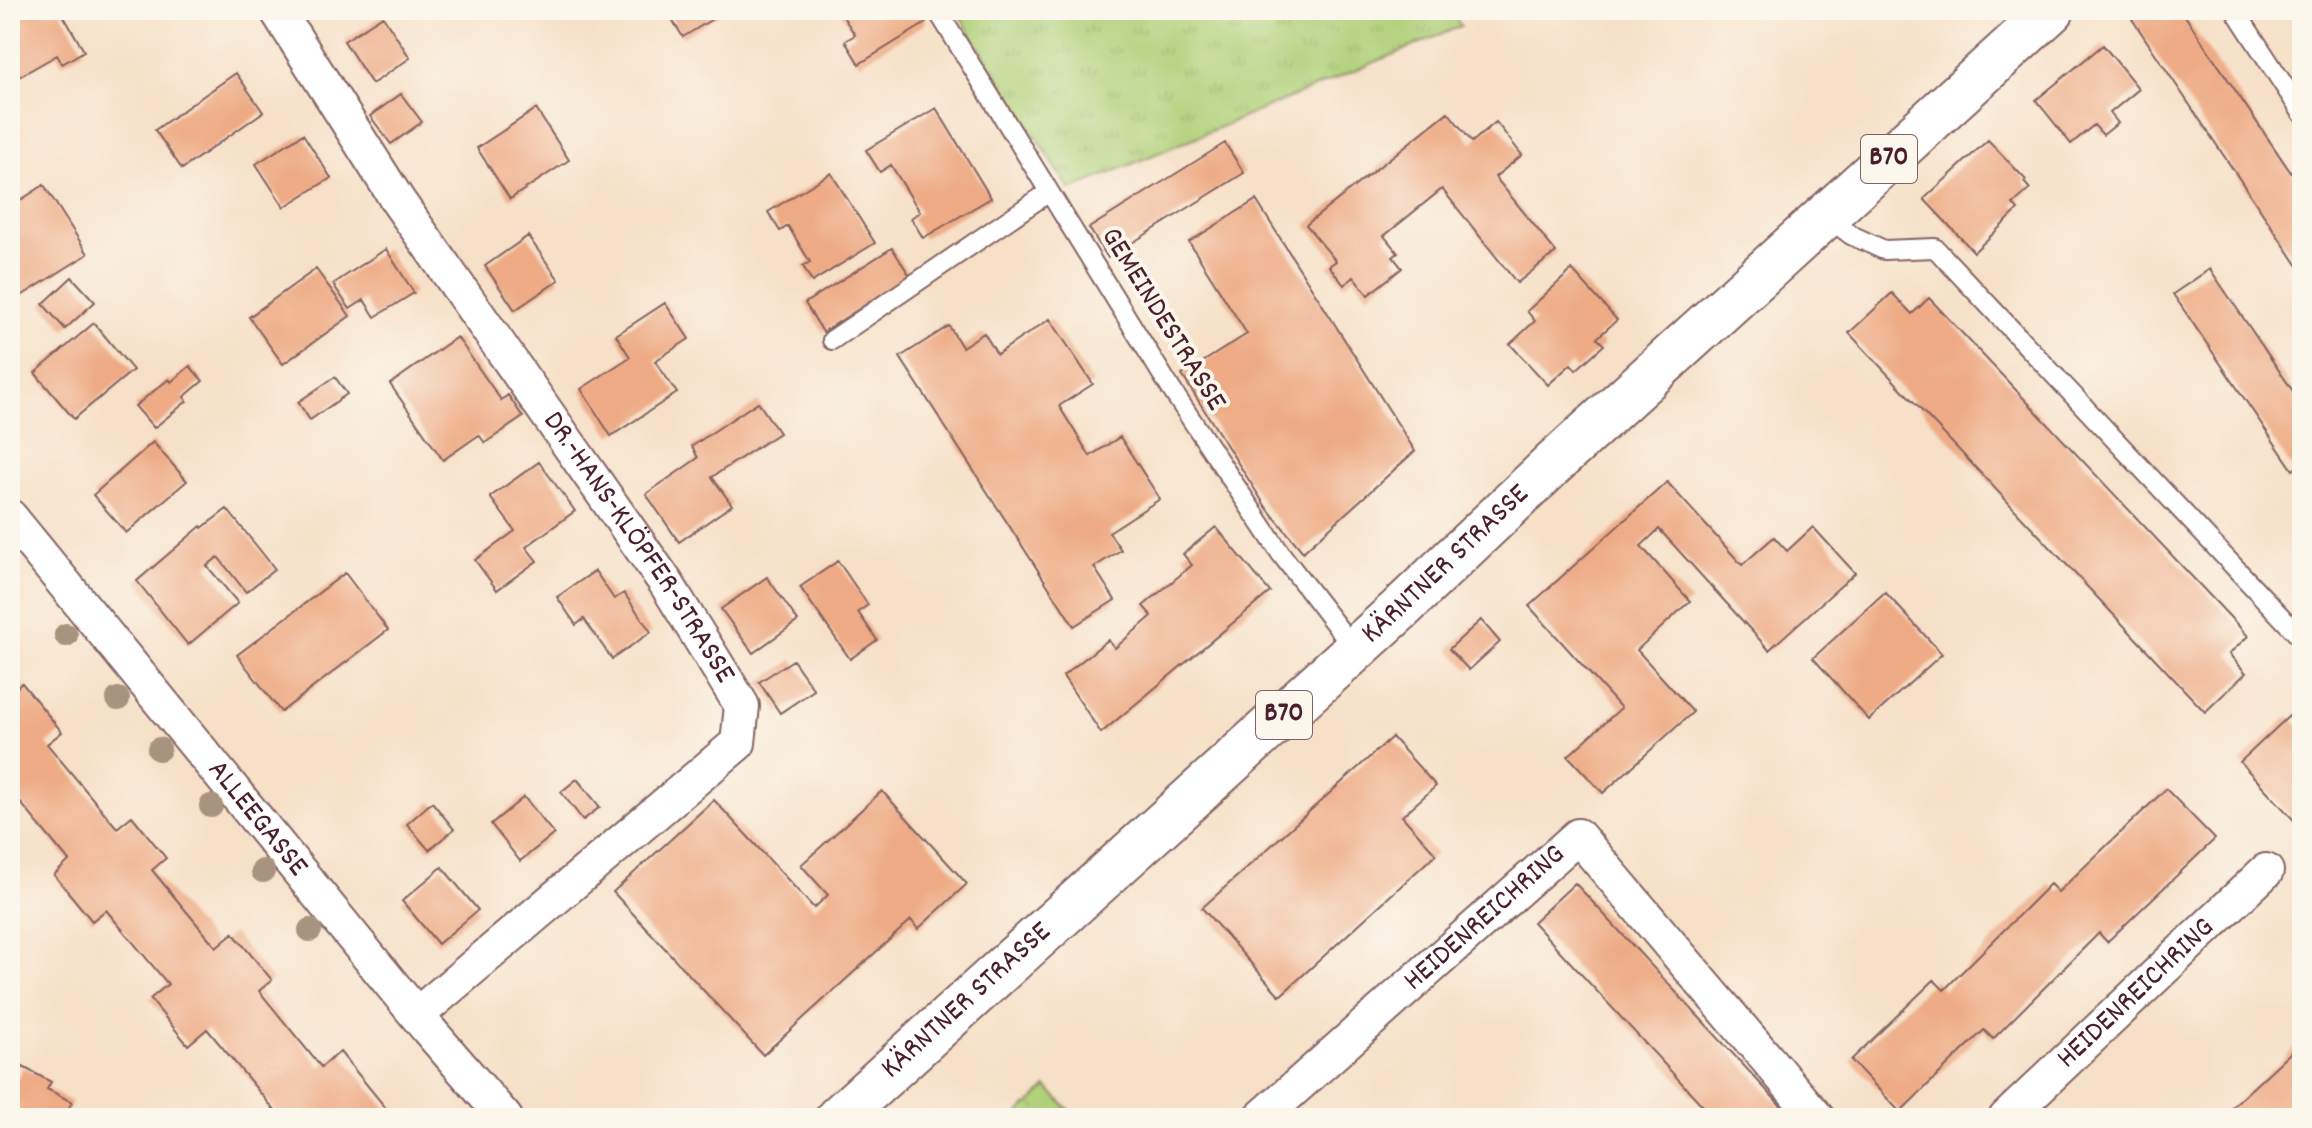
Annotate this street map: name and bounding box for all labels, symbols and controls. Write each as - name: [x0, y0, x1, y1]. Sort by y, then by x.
- road number: B70: [1861, 135, 1917, 183]
- street label: GEMEINDESTRASSE: [1088, 220, 1236, 421]
- street label: DR.-HANS-KLÖPFER-STRASSE: [531, 403, 745, 693]
- street label: KÄRNTNER STRASSE: [1352, 475, 1540, 655]
- road number: B70: [1256, 691, 1312, 739]
- street label: ALLEEGASSE: [196, 751, 318, 887]
- street label: HEIDENREICHRING: [1395, 835, 1576, 1002]
- street label: HEIDENREICHRING: [2048, 908, 2225, 1080]
- street label: KÄRNTNER STRASSE: [872, 912, 1062, 1090]

